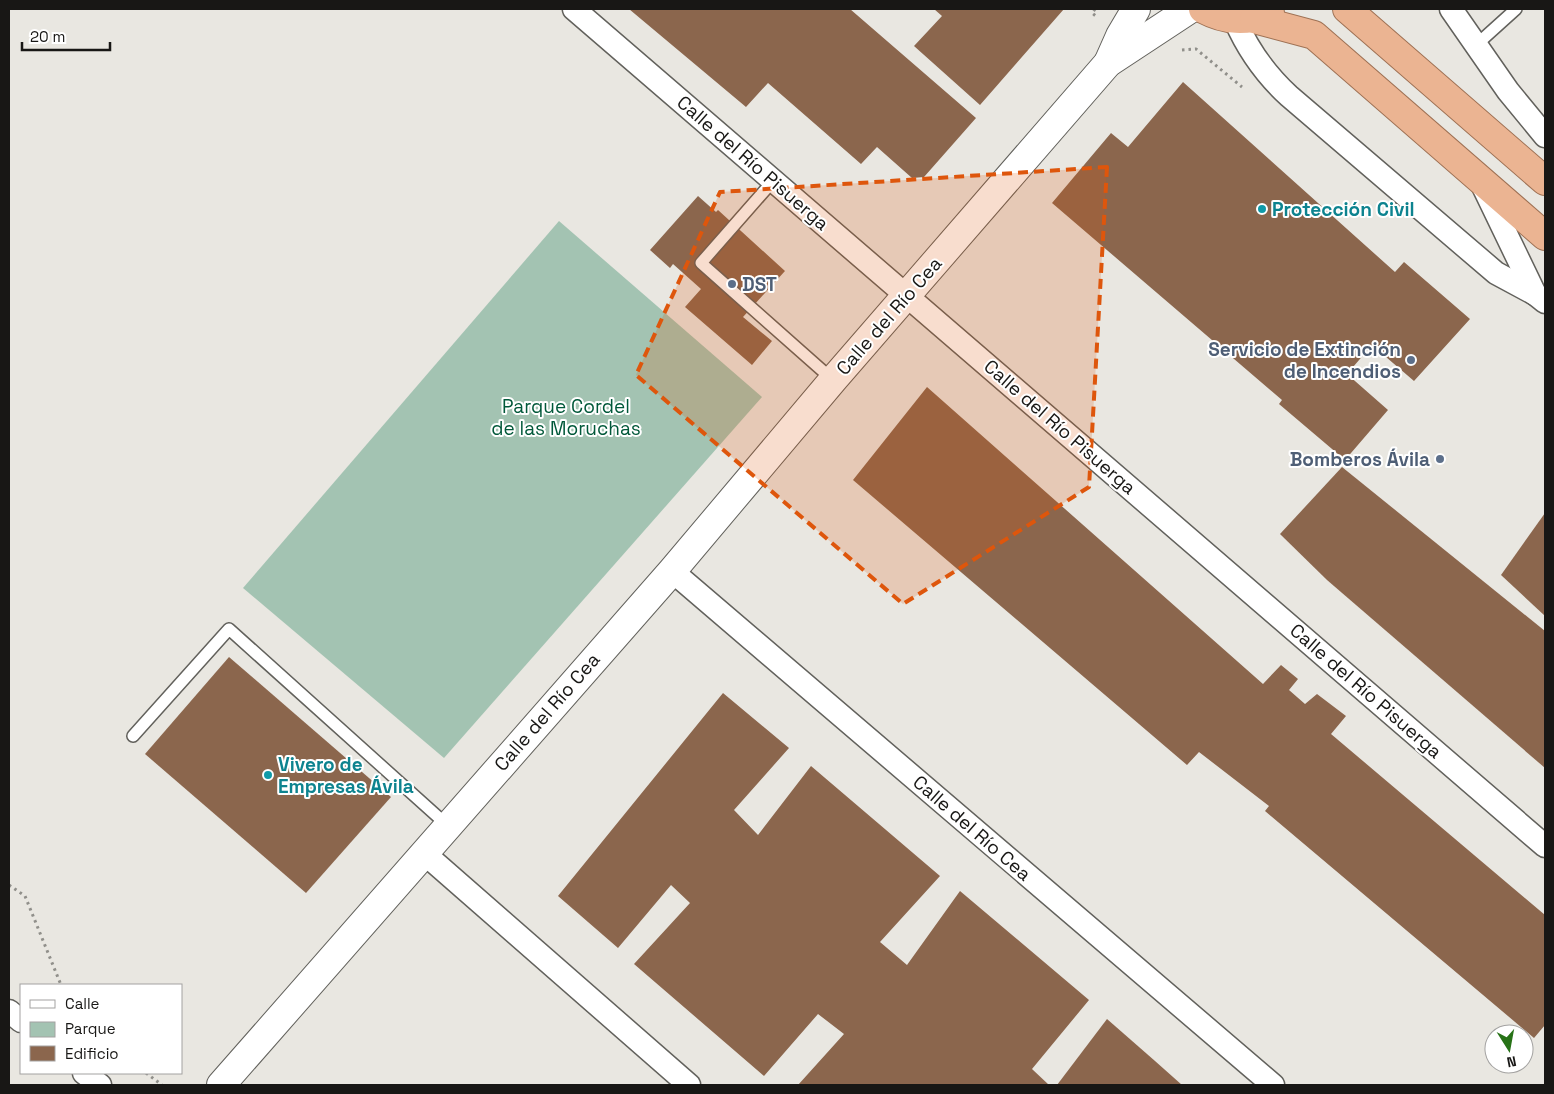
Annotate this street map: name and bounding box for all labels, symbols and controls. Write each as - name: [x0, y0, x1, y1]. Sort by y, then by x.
- scale bar: [22, 20, 110, 52]
- text: 20 m: [30, 27, 65, 46]
- street label: Calle del Río Pisuerga: [672, 90, 834, 236]
- place label: Protección Civil: [1272, 197, 1415, 222]
- marker: Protección Civil: [1256, 203, 1268, 215]
- street label: Calle del Río Cea: [831, 251, 947, 381]
- place label: DST: [742, 272, 777, 297]
- marker: DST: [726, 278, 738, 290]
- place label: Servicio de Extinción de Incendios: [1208, 337, 1401, 384]
- street label: Calle del Río Pisuerga: [979, 354, 1141, 500]
- marker: Servicio de Extinción de Incendios: [1405, 354, 1417, 366]
- park label: Parque Cordel de las Moruchas: [491, 394, 641, 441]
- place label: Bomberos Ávila: [1290, 447, 1430, 472]
- marker: Bomberos Ávila: [1434, 453, 1446, 465]
- street label: Calle del Río Pisuerga: [1285, 618, 1447, 764]
- street label: Calle del Río Cea: [489, 647, 605, 777]
- place label: Vivero de Empresas Ávila: [278, 752, 414, 799]
- marker: Vivero de Empresas Ávila: [262, 769, 274, 781]
- street label: Calle del Río Cea: [907, 770, 1037, 886]
- legend: [20, 984, 182, 1074]
- text: Calle: [65, 994, 100, 1013]
- text: Parque: [65, 1019, 116, 1038]
- north arrow: [1484, 1024, 1534, 1074]
- text: Edificio: [65, 1044, 119, 1063]
- text: N: [1505, 1052, 1518, 1071]

